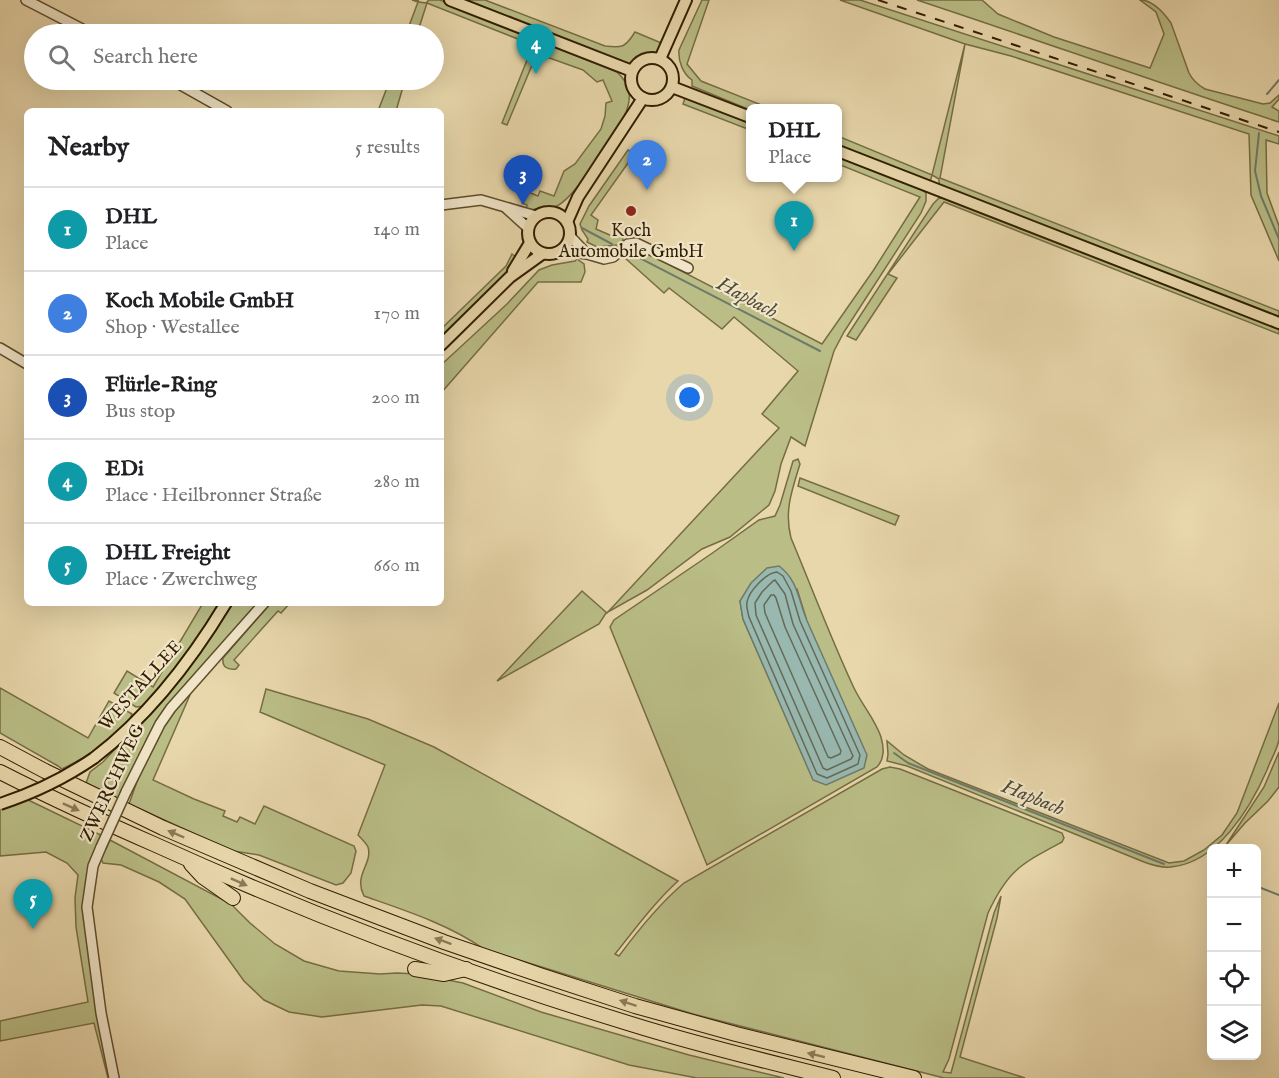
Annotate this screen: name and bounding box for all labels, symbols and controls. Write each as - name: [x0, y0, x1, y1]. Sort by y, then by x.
- search box: [24, 24, 444, 90]
- pin: 4: [516, 25, 556, 74]
- icon: search: [45, 41, 78, 74]
- text: Search here: [93, 43, 198, 71]
- popup: [746, 104, 842, 182]
- text: DHL: [768, 117, 820, 145]
- text: Nearby: [48, 131, 129, 164]
- text: 5 results: [355, 135, 420, 160]
- pin: 2: [628, 140, 666, 190]
- text: Place: [768, 145, 811, 170]
- pin: 3: [504, 156, 542, 205]
- pin: 1: [774, 202, 814, 251]
- text: DHL: [105, 203, 157, 231]
- marker: Koch Automobile GmbH: [624, 204, 638, 218]
- text: 1: [64, 217, 71, 242]
- text: 140 m: [373, 217, 420, 242]
- place label: Koch Automobile GmbH: [557, 220, 704, 264]
- text: Place: [105, 231, 148, 256]
- water label: Hapbach: [711, 271, 782, 325]
- text: Koch Mobile GmbH: [105, 287, 294, 315]
- text: 2: [63, 301, 72, 326]
- text: 170 m: [374, 301, 420, 326]
- text: Shop · Westallee: [105, 315, 240, 340]
- text: Flürle-Ring: [105, 371, 217, 399]
- your location: [675, 383, 704, 412]
- text: 3: [64, 385, 71, 410]
- text: 200 m: [371, 385, 420, 410]
- text: Bus stop: [105, 399, 175, 424]
- text: EDi: [105, 455, 144, 483]
- text: 4: [63, 469, 72, 494]
- text: 280 m: [373, 469, 420, 494]
- text: Place · Heilbronner Straße: [105, 483, 322, 508]
- text: DHL Freight: [105, 539, 231, 567]
- text: 5: [64, 553, 71, 578]
- text: 660 m: [373, 553, 420, 578]
- text: Place · Zwerchweg: [105, 567, 257, 592]
- street label: WESTALLEE: [94, 636, 188, 736]
- street label: ZWERCHWEG: [76, 720, 151, 846]
- water label: Hapbach: [997, 774, 1068, 822]
- one-way arrow: [63, 802, 81, 812]
- one-way arrow: [167, 829, 185, 839]
- map controls: [1207, 844, 1261, 1060]
- button: +: [1207, 844, 1261, 898]
- one-way arrow: [230, 877, 248, 887]
- pin: 5: [14, 880, 52, 929]
- button: −: [1207, 898, 1261, 952]
- one-way arrow: [434, 936, 452, 946]
- button: locate: [1207, 952, 1261, 1006]
- one-way arrow: [619, 998, 637, 1008]
- button: layers: [1207, 1006, 1261, 1060]
- one-way arrow: [807, 1049, 825, 1059]

